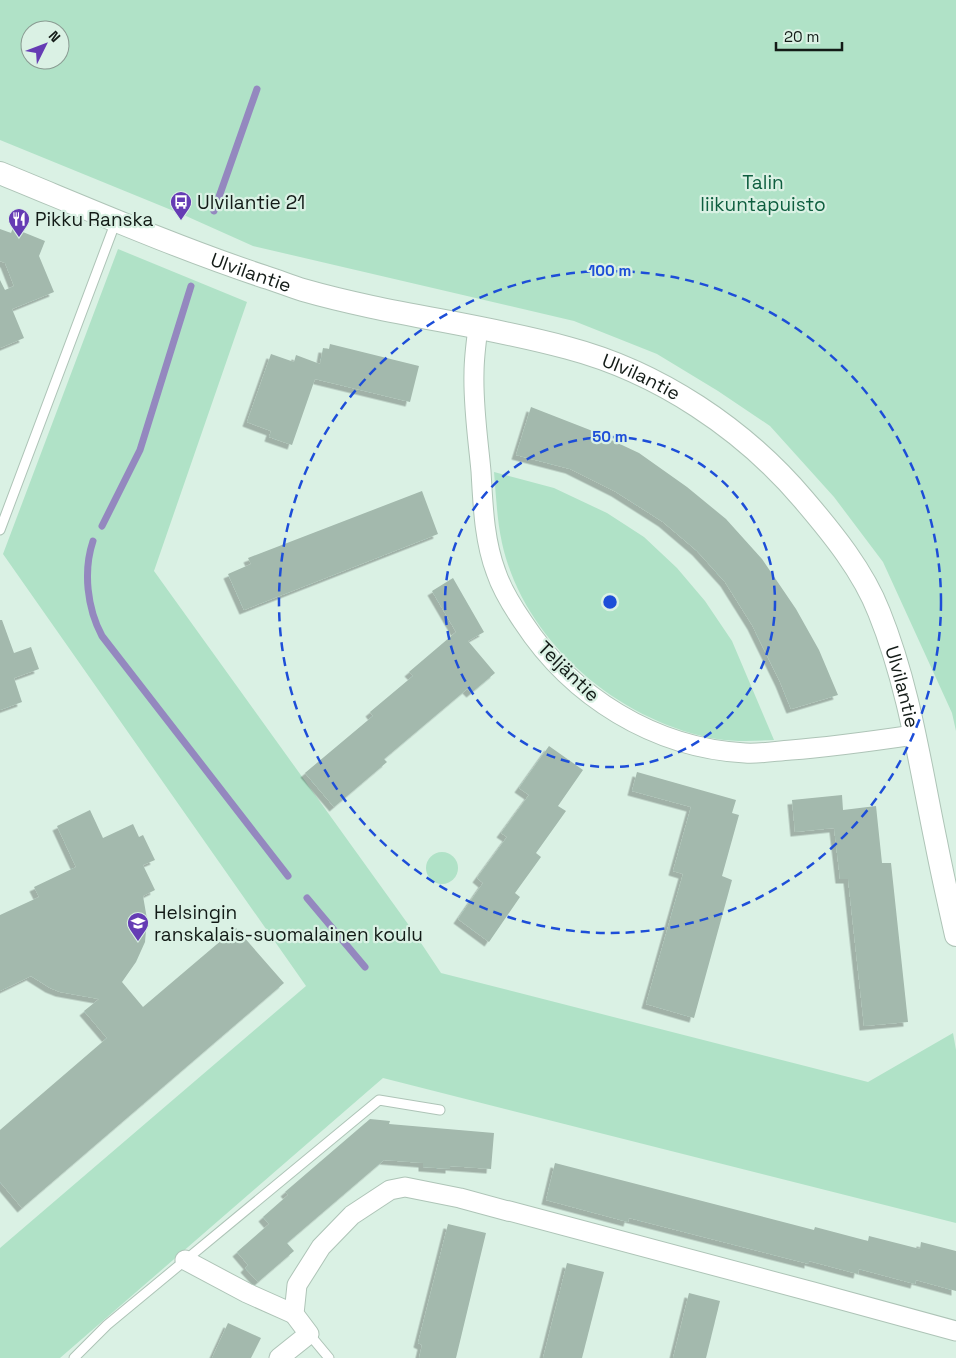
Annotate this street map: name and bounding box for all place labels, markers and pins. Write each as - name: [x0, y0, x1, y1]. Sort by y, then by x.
- bus stop icon: Ulvilantie 21: [169, 190, 193, 221]
- place label: Ulvilantie 21: [197, 190, 305, 215]
- restaurant icon: Pikku Ranska: [7, 207, 31, 238]
- place label: Pikku Ranska: [35, 207, 154, 232]
- centre of rings: [601, 593, 619, 611]
- place label: Helsingin ranskalais-suomalainen koulu: [154, 900, 423, 947]
- school or university icon: Helsingin ranskalais-suomalainen koulu: [126, 911, 150, 942]

